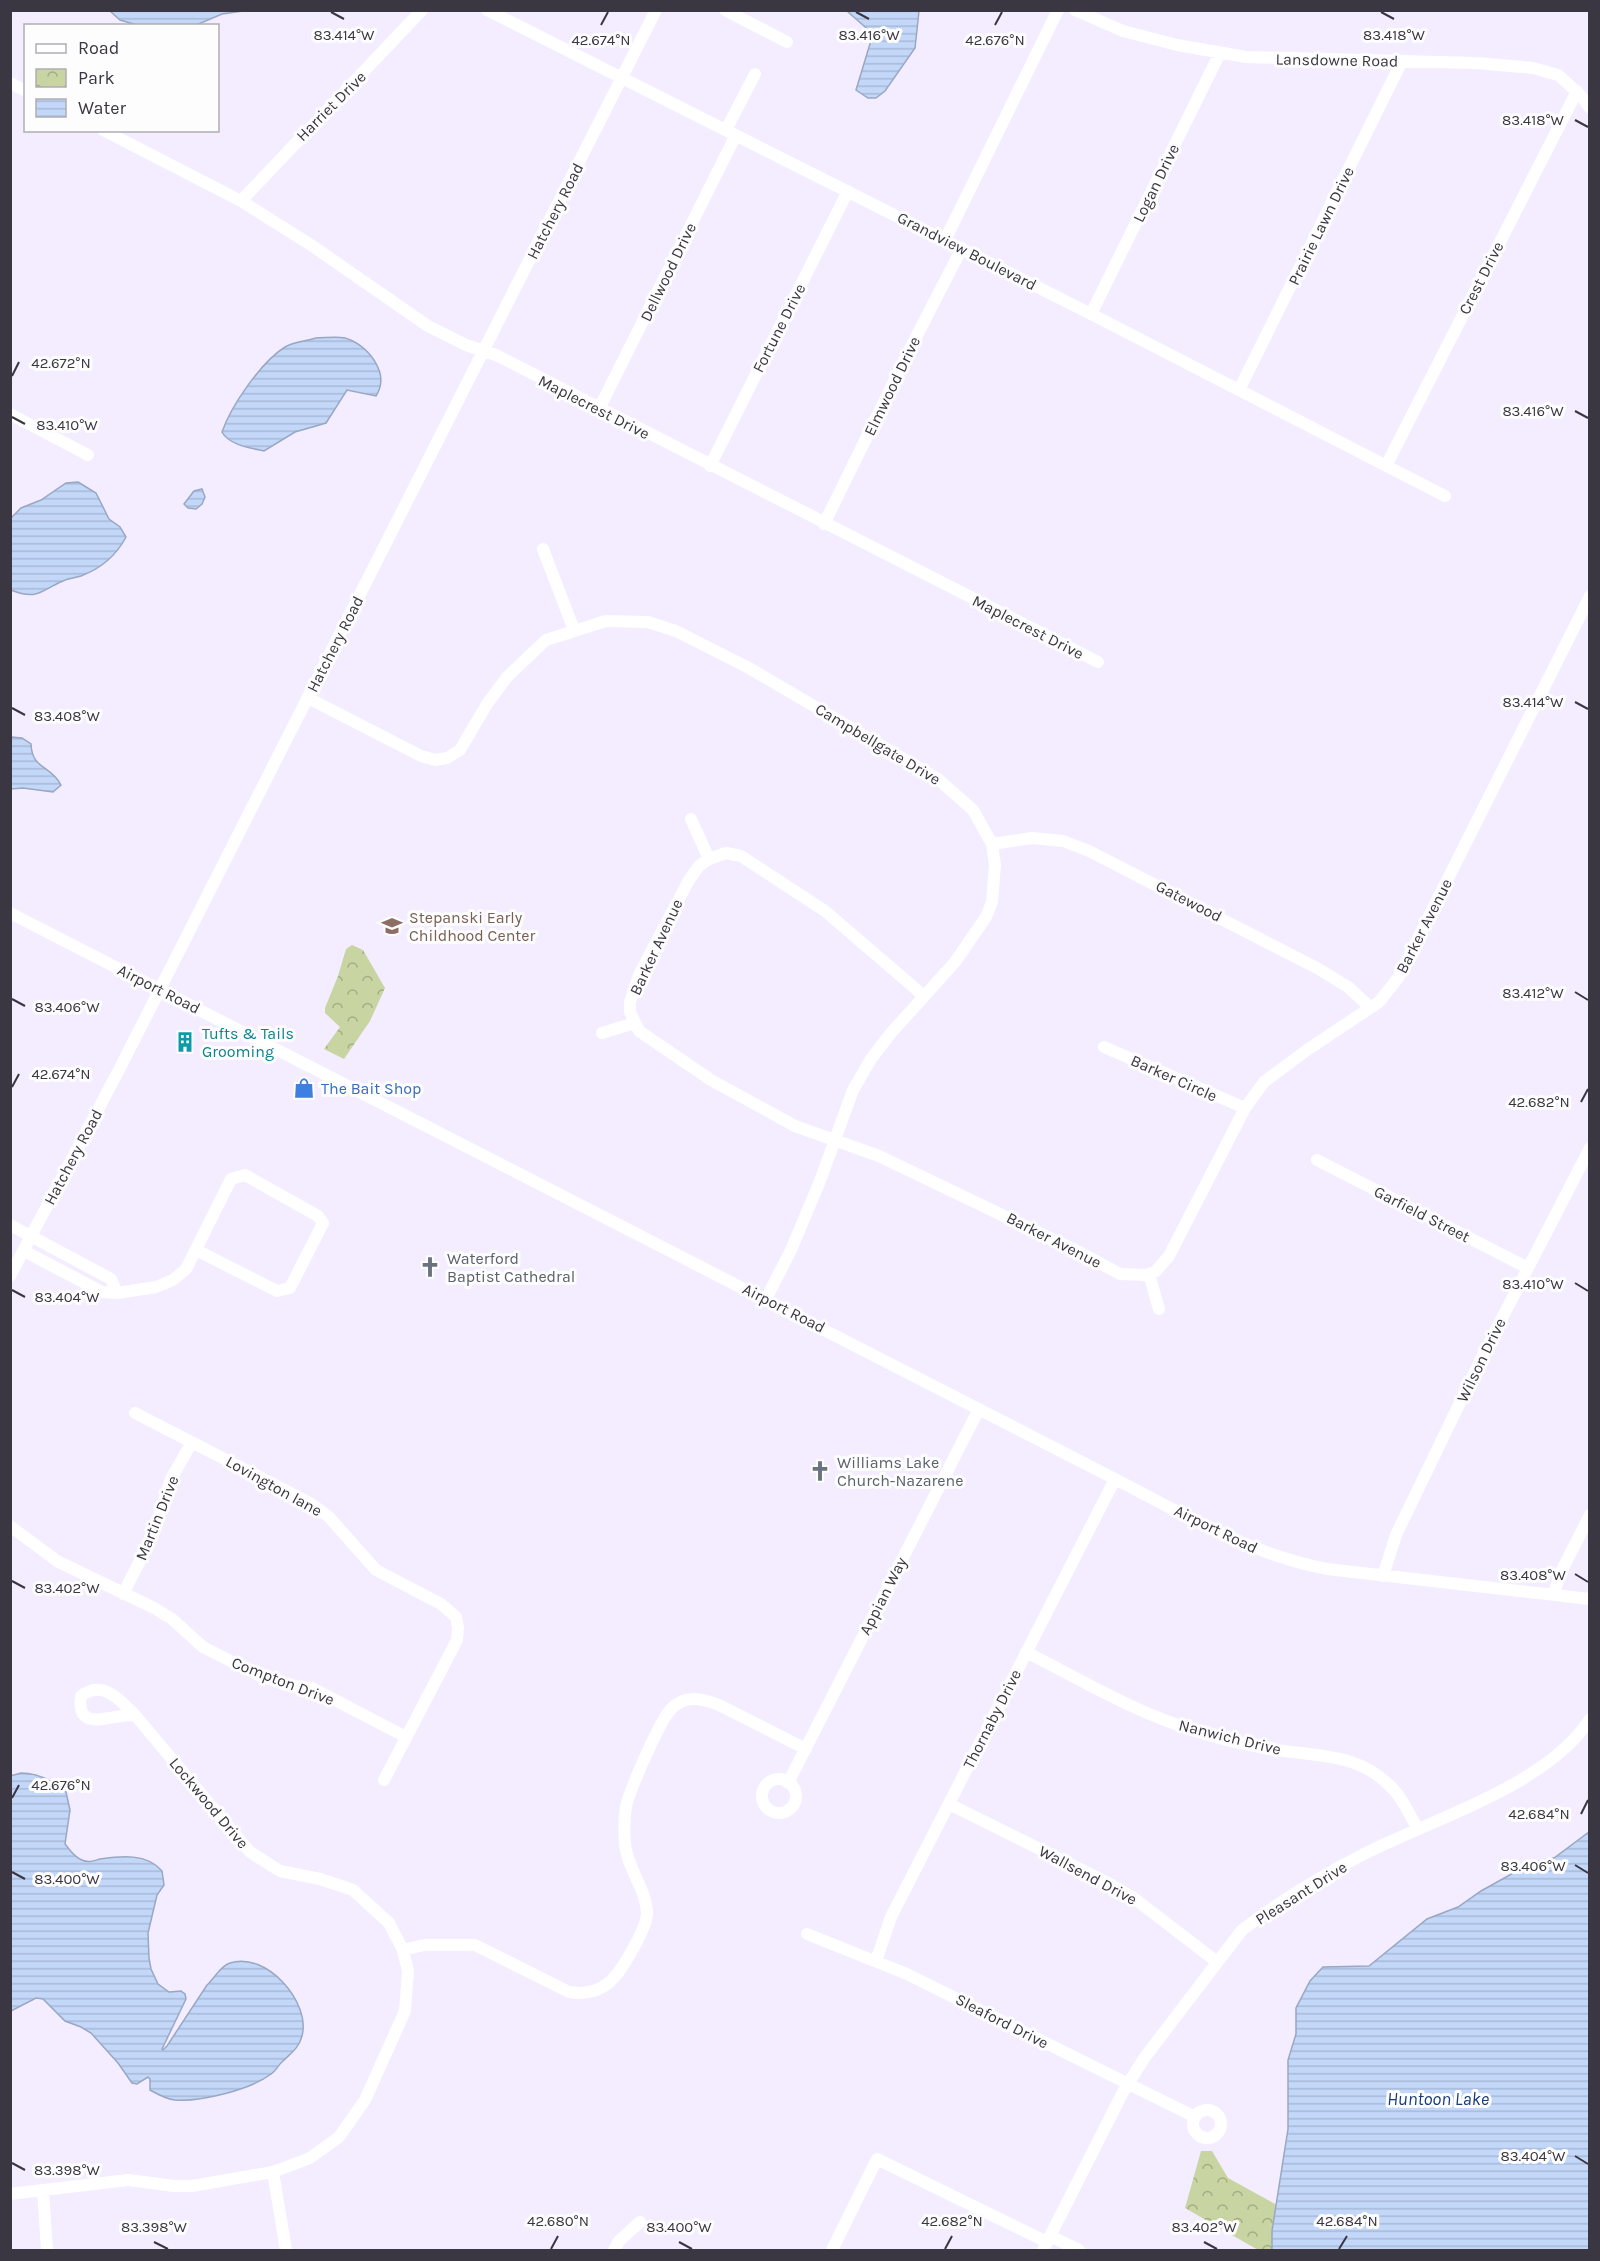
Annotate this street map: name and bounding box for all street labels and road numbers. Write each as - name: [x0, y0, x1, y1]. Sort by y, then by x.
- street label: Lansdowne Road: [1276, 49, 1398, 71]
- street label: Harriet Drive: [292, 67, 370, 145]
- street label: Logan Drive: [1129, 141, 1183, 225]
- street label: Hatchery Road: [523, 160, 587, 262]
- street label: Prairie Lawn Drive: [1284, 164, 1358, 288]
- street label: Grandview Boulevard: [894, 208, 1040, 294]
- street label: Dellwood Drive: [636, 220, 700, 324]
- street label: Crest Drive: [1455, 238, 1507, 318]
- street label: Fortune Drive: [748, 280, 810, 376]
- street label: Elmwood Drive: [860, 333, 924, 439]
- street label: Maplecrest Drive: [535, 371, 653, 443]
- street label: Maplecrest Drive: [969, 591, 1087, 663]
- street label: Hatchery Road: [303, 593, 367, 695]
- street label: Campbellgate Drive: [812, 699, 944, 789]
- street label: Barker Avenue: [1392, 875, 1456, 977]
- street label: Gatewood: [1153, 876, 1225, 926]
- street label: Barker Avenue: [625, 896, 687, 998]
- street label: Airport Road: [114, 960, 204, 1018]
- street label: Barker Circle: [1128, 1050, 1220, 1106]
- street label: Hatchery Road: [40, 1106, 106, 1208]
- street label: Garfield Street: [1371, 1182, 1473, 1246]
- street label: Barker Avenue: [1003, 1208, 1105, 1272]
- street label: Airport Road: [739, 1279, 829, 1337]
- street label: Wilson Drive: [1452, 1315, 1510, 1405]
- street label: Lovington lane: [223, 1452, 325, 1520]
- street label: Martin Drive: [131, 1473, 183, 1563]
- street label: Airport Road: [1171, 1501, 1261, 1557]
- street label: Appian Way: [855, 1553, 911, 1638]
- street label: Compton Drive: [229, 1653, 337, 1709]
- street label: Thornaby Drive: [959, 1666, 1025, 1772]
- street label: Nanwich Drive: [1177, 1715, 1283, 1759]
- street label: Lockwood Drive: [165, 1754, 253, 1852]
- street label: Wallsend Drive: [1036, 1841, 1140, 1909]
- street label: Pleasant Drive: [1252, 1857, 1350, 1929]
- street label: Sleaford Drive: [952, 1989, 1052, 2053]

